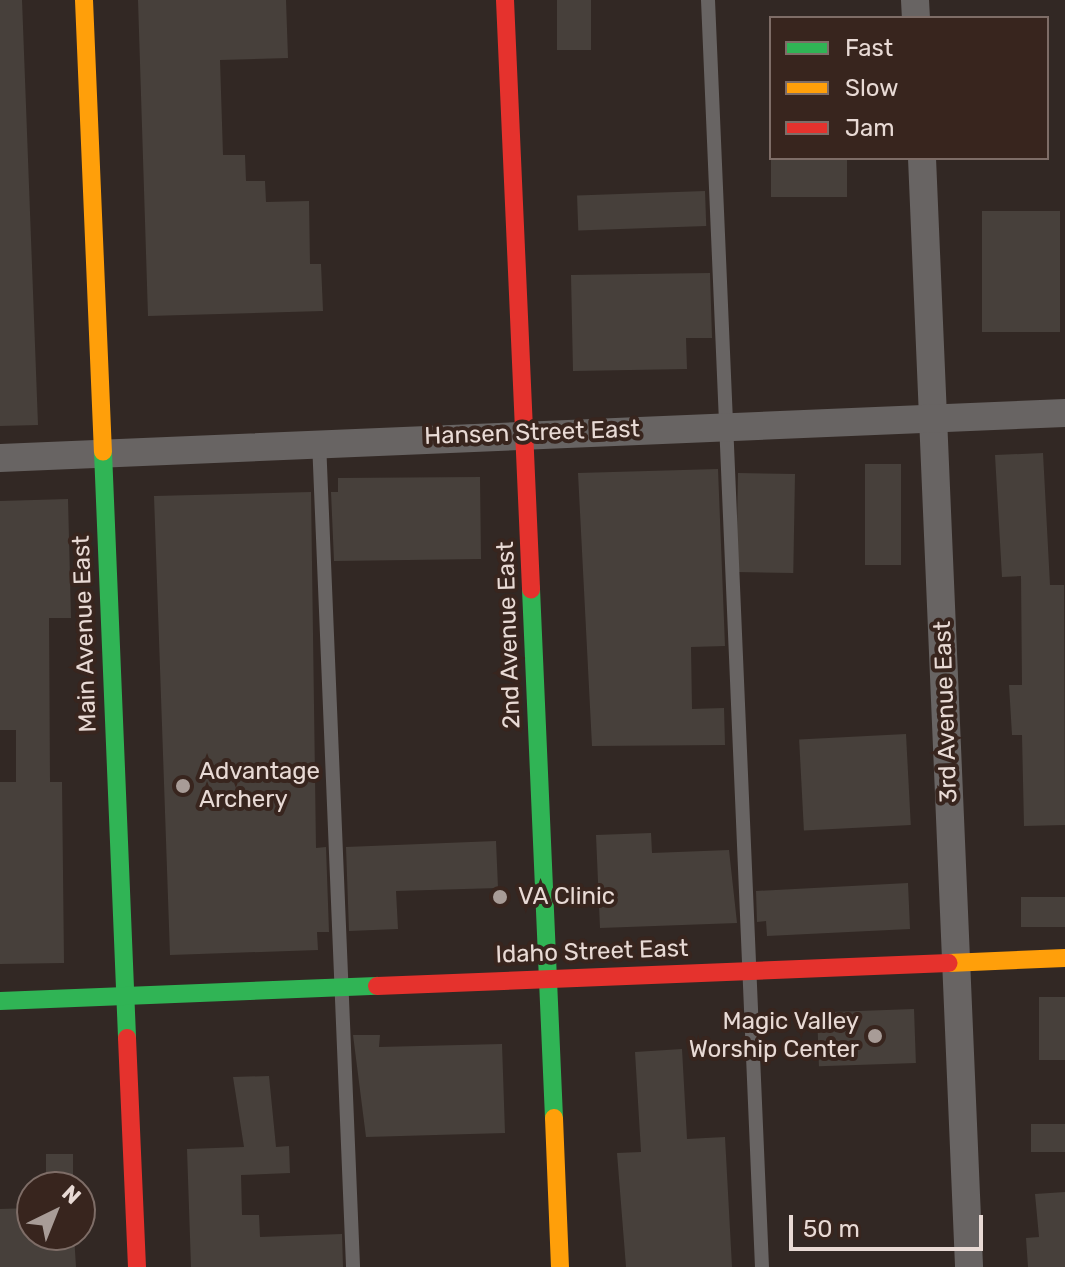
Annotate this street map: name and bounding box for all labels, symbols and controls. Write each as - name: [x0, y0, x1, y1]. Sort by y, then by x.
- legend: [769, 16, 1049, 160]
- text: Fast: [845, 34, 893, 62]
- text: Slow: [845, 74, 898, 102]
- text: Jam: [845, 114, 895, 142]
- street label: Hansen Street East: [424, 415, 640, 451]
- street label: Main Avenue East: [67, 535, 103, 733]
- street label: 2nd Avenue East: [491, 540, 527, 730]
- street label: 3rd Avenue East: [928, 620, 964, 804]
- place label: Advantage Archery: [199, 758, 320, 814]
- marker: Advantage Archery: [174, 777, 192, 795]
- place label: VA Clinic: [518, 883, 616, 911]
- marker: VA Clinic: [489, 886, 511, 908]
- street label: Idaho Street East: [495, 934, 689, 970]
- place label: Magic Valley Worship Center: [689, 1008, 859, 1064]
- marker: Magic Valley Worship Center: [866, 1027, 884, 1045]
- north arrow: [16, 1171, 96, 1251]
- text: N: [56, 1179, 86, 1210]
- scale bar: [793, 1199, 987, 1249]
- text: 50 m: [803, 1215, 860, 1243]

